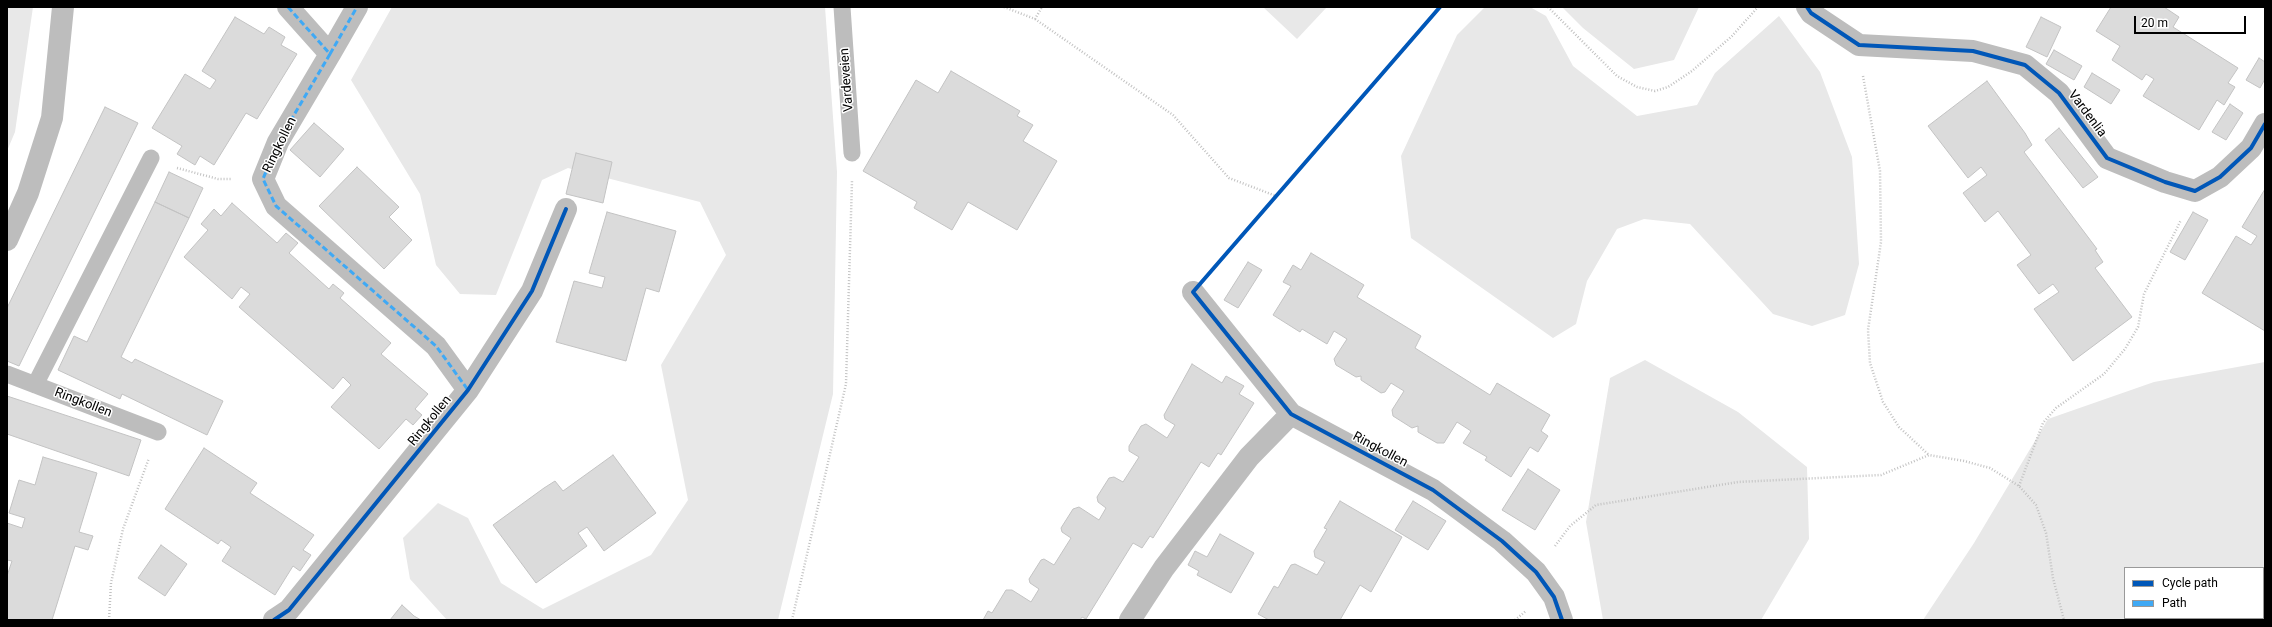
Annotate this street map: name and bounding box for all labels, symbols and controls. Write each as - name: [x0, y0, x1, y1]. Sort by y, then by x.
- scale bar: [2136, 8, 2248, 34]
- text: 20 m: [2141, 16, 2168, 30]
- street label: Vardeveien: [837, 48, 857, 112]
- street label: Vardenlia: [2064, 88, 2110, 140]
- street label: Ringkollen: [260, 115, 300, 175]
- street label: Ringkollen: [52, 385, 114, 421]
- street label: Ringkollen: [405, 393, 455, 449]
- street label: Ringkollen: [1350, 429, 1410, 471]
- legend: [2124, 567, 2264, 619]
- text: Cycle path: [2162, 576, 2218, 590]
- text: Path: [2162, 596, 2187, 610]

